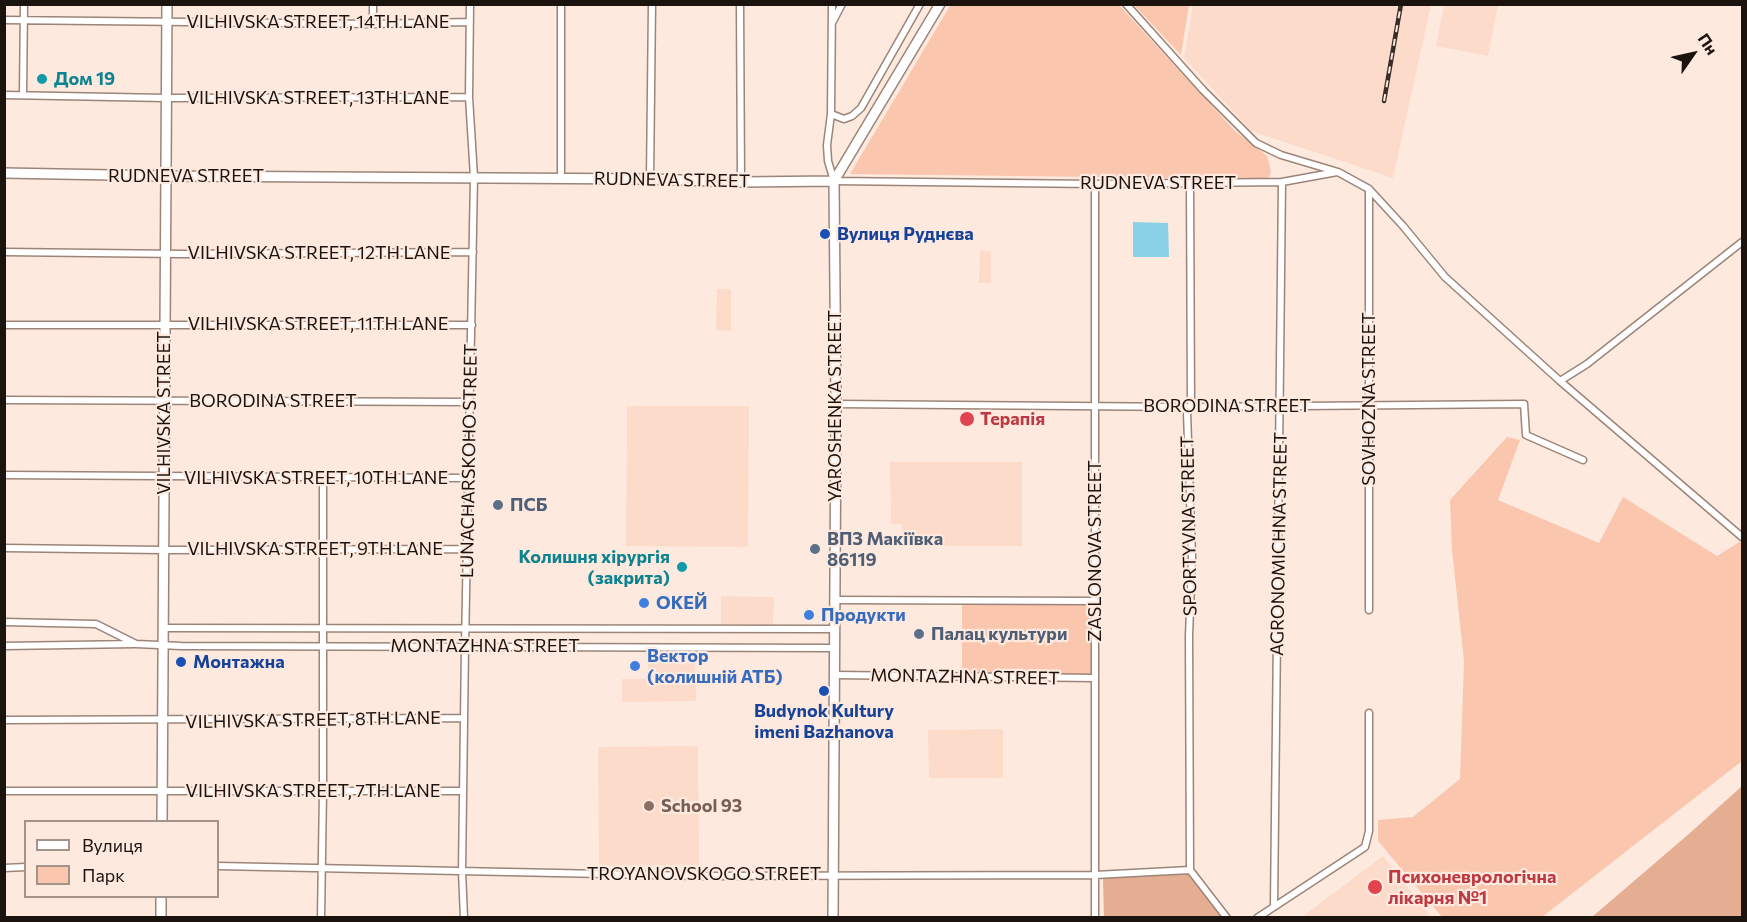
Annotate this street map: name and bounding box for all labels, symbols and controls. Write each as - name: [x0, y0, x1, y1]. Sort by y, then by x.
- street label: VILHIVSKA STREET, 14TH LANE: [186, 11, 450, 33]
- north arrow: [1663, 24, 1723, 84]
- text: Пн: [1695, 30, 1722, 58]
- place label: Дом 19: [54, 68, 115, 90]
- marker: Дом 19: [35, 72, 49, 86]
- street label: VILHIVSKA STREET, 13TH LANE: [187, 87, 449, 109]
- street label: RUDNEVA STREET: [108, 165, 264, 187]
- street label: RUDNEVA STREET: [594, 168, 750, 192]
- street label: RUDNEVA STREET: [1080, 172, 1236, 194]
- place label: Вулиця Руднєва: [837, 223, 974, 245]
- marker: Вулиця Руднєва: [818, 227, 832, 241]
- street label: VILHIVSKA STREET, 12TH LANE: [188, 242, 450, 264]
- street label: YAROSHENKA STREET: [824, 310, 846, 502]
- street label: SOVHOZNA STREET: [1358, 312, 1380, 486]
- street label: VILHIVSKA STREET, 11TH LANE: [188, 313, 448, 335]
- street label: VILHIVSKA STREET: [153, 331, 175, 495]
- street label: LUNACHARSKOHO STREET: [456, 344, 482, 578]
- street label: BORODINA STREET: [189, 390, 357, 412]
- street label: BORODINA STREET: [1143, 395, 1311, 417]
- place label: Терапія: [980, 408, 1045, 430]
- marker: Терапія: [958, 410, 976, 428]
- street label: AGRONOMICHNA STREET: [1266, 432, 1292, 656]
- street label: SPORTYVNA STREET: [1177, 436, 1201, 616]
- street label: ZASLONOVA STREET: [1084, 460, 1106, 642]
- street label: VILHIVSKA STREET, 10TH LANE: [184, 467, 448, 489]
- place label: ПСБ: [510, 494, 547, 516]
- marker: ПСБ: [491, 498, 505, 512]
- place label: ВПЗ Макіївка 86119: [827, 528, 943, 570]
- street label: VILHIVSKA STREET, 9TH LANE: [187, 538, 443, 560]
- marker: ВПЗ Макіївка 86119: [808, 542, 822, 556]
- place label: Колишня хірургія (закрита): [518, 546, 670, 588]
- marker: Колишня хірургія (закрита): [675, 560, 689, 574]
- place label: ОКЕЙ: [656, 592, 707, 614]
- marker: ОКЕЙ: [637, 596, 651, 610]
- place label: Продукти: [821, 604, 906, 626]
- marker: Продукти: [802, 608, 816, 622]
- place label: Палац культури: [931, 623, 1067, 645]
- marker: Палац культури: [912, 627, 926, 641]
- street label: MONTAZHNA STREET: [390, 635, 580, 657]
- place label: Вектор (колишній АТБ): [647, 645, 783, 688]
- place label: Монтажна: [193, 651, 285, 673]
- marker: Монтажна: [174, 655, 188, 669]
- marker: Вектор (колишній АТБ): [628, 659, 642, 673]
- street label: MONTAZHNA STREET: [870, 665, 1060, 689]
- marker: Budynok Kultury imeni Bazhanova: [817, 684, 831, 698]
- place label: Budynok Kultury imeni Bazhanova: [754, 700, 894, 742]
- street label: VILHIVSKA STREET, 8TH LANE: [185, 707, 441, 733]
- street label: VILHIVSKA STREET, 7TH LANE: [186, 780, 440, 802]
- place label: School 93: [661, 795, 742, 817]
- marker: School 93: [642, 799, 656, 813]
- legend: [24, 820, 219, 898]
- text: Вулиця: [82, 834, 143, 856]
- street label: TROYANOVSKOGO STREET: [587, 863, 821, 885]
- text: Парк: [82, 864, 125, 886]
- place label: Психоневрологічна лікарня №1: [1388, 866, 1556, 908]
- marker: Психоневрологічна лікарня №1: [1366, 878, 1384, 896]

